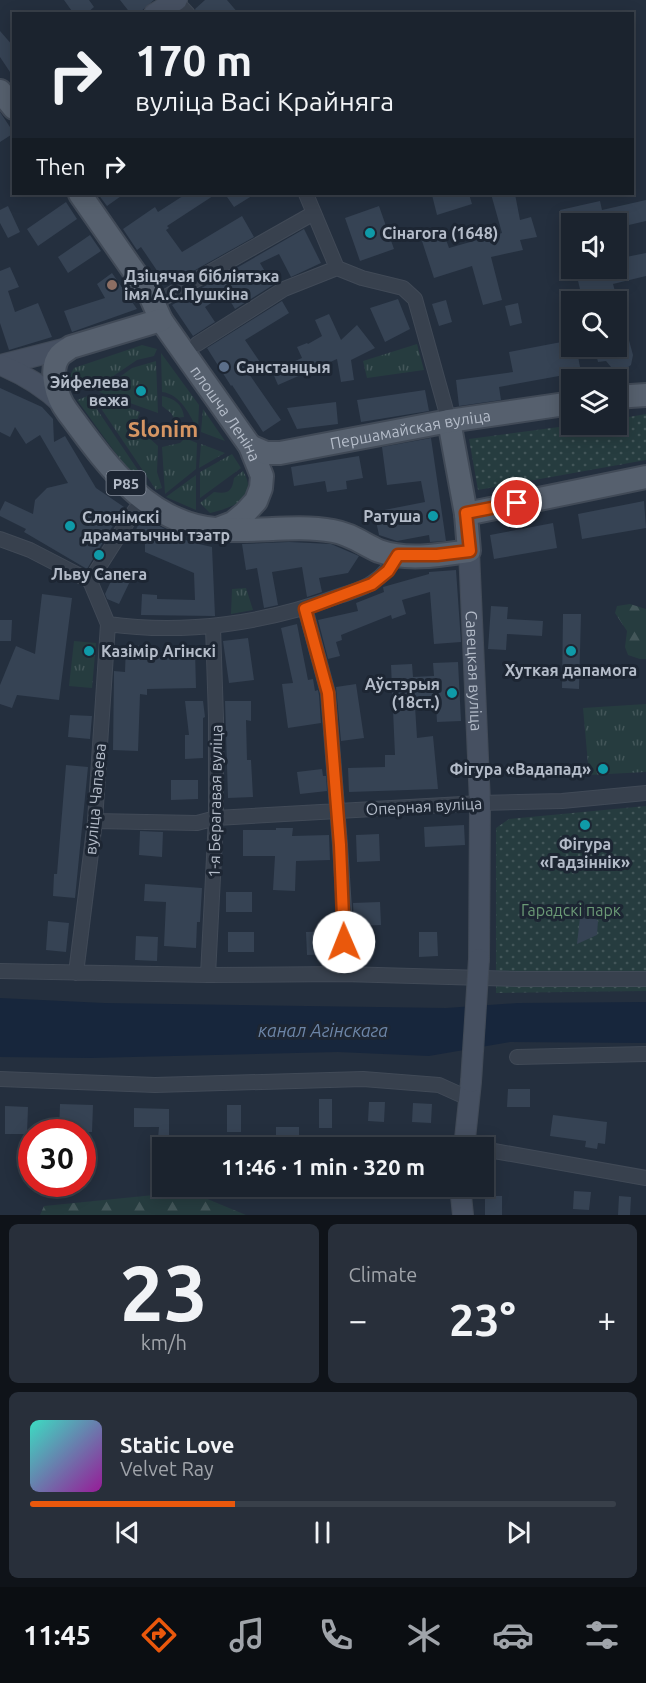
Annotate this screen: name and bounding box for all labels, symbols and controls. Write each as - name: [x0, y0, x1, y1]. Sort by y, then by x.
- icon: right: [36, 36, 114, 114]
- text: 170 m: [135, 37, 252, 84]
- text: вуліца Васі Крайняга: [135, 86, 394, 116]
- icon: right: [98, 150, 131, 183]
- text: Then: [36, 154, 86, 179]
- map controls: [561, 213, 627, 435]
- button: sound: [561, 213, 627, 279]
- place label: Сінагога (1648): [382, 224, 498, 243]
- marker: Сінагога (1648): [363, 226, 377, 240]
- place label: Дзіцячая бібліятэка імя А.С.Пушкіна: [124, 267, 280, 303]
- marker: Дзіцячая бібліятэка імя А.С.Пушкіна: [105, 278, 119, 292]
- button: search: [561, 291, 627, 357]
- place label: Санстанцыя: [236, 358, 331, 376]
- marker: Санстанцыя: [217, 360, 231, 374]
- street label: плошча Леніна: [187, 362, 264, 464]
- button: layers: [561, 369, 627, 435]
- place label: Эйфелева вежа: [50, 373, 129, 409]
- marker: Эйфелева вежа: [134, 384, 148, 398]
- street label: Першамайская вуліца: [328, 406, 492, 452]
- district label: Slonim: [128, 416, 198, 441]
- road number: Р85: [106, 471, 146, 495]
- pin: [491, 477, 542, 528]
- icon: arrive: [500, 486, 533, 519]
- place label: Ратуша: [363, 507, 421, 525]
- place label: Слонімскі драматычны тэатр: [82, 508, 230, 544]
- marker: Ратуша: [426, 509, 440, 523]
- marker: Слонімскі драматычны тэатр: [63, 519, 77, 533]
- marker: Льву Сапега: [92, 548, 106, 562]
- place label: Льву Сапега: [51, 565, 147, 583]
- street label: Савецкая вуліца: [463, 610, 486, 732]
- place label: Казімір Агінскі: [101, 642, 216, 660]
- marker: Казімір Агінскі: [82, 644, 96, 658]
- marker: Хуткая дапамога: [564, 644, 578, 658]
- place label: Хуткая дапамога: [505, 661, 637, 679]
- place label: Аўстэрыя (18ст.): [365, 675, 440, 712]
- marker: Аўстэрыя (18ст.): [445, 686, 459, 700]
- street label: 1-я Берагавая вуліца: [205, 724, 225, 878]
- street label: вуліца Чапаева: [81, 742, 109, 856]
- place label: Фігура «Вадапад»: [450, 760, 591, 778]
- marker: Фігура «Вадапад»: [596, 762, 610, 776]
- street label: Оперная вуліца: [365, 794, 483, 818]
- marker: Фігура «Гадзіннік»: [578, 818, 592, 832]
- place label: Фігура «Гадзіннік»: [540, 835, 630, 871]
- park label: Гарадскі парк: [521, 901, 621, 919]
- position arrow: [312, 910, 376, 974]
- water label: канал Агінскага: [258, 1020, 388, 1040]
- speed limit sign: 30: [18, 1119, 96, 1197]
- text: 11:46 · 1 min · 320 m: [221, 1154, 425, 1179]
- text: 23: [120, 1248, 208, 1336]
- text: Climate: [349, 1263, 417, 1286]
- text: 23°: [449, 1294, 516, 1345]
- text: −: [349, 1301, 367, 1338]
- text: +: [597, 1301, 616, 1338]
- text: km/h: [141, 1331, 187, 1354]
- text: Static Love: [120, 1432, 235, 1457]
- text: Velvet Ray: [120, 1457, 214, 1480]
- icon: previous: [111, 1516, 144, 1549]
- icon: pause: [306, 1516, 339, 1549]
- icon: next: [502, 1516, 535, 1549]
- icon: directions: [138, 1614, 180, 1656]
- icon: music: [226, 1614, 268, 1656]
- icon: phone: [315, 1614, 357, 1656]
- icon: climate: [403, 1614, 445, 1656]
- icon: car: [492, 1614, 534, 1656]
- icon: filters: [581, 1614, 623, 1656]
- text: 11:45: [23, 1620, 91, 1650]

